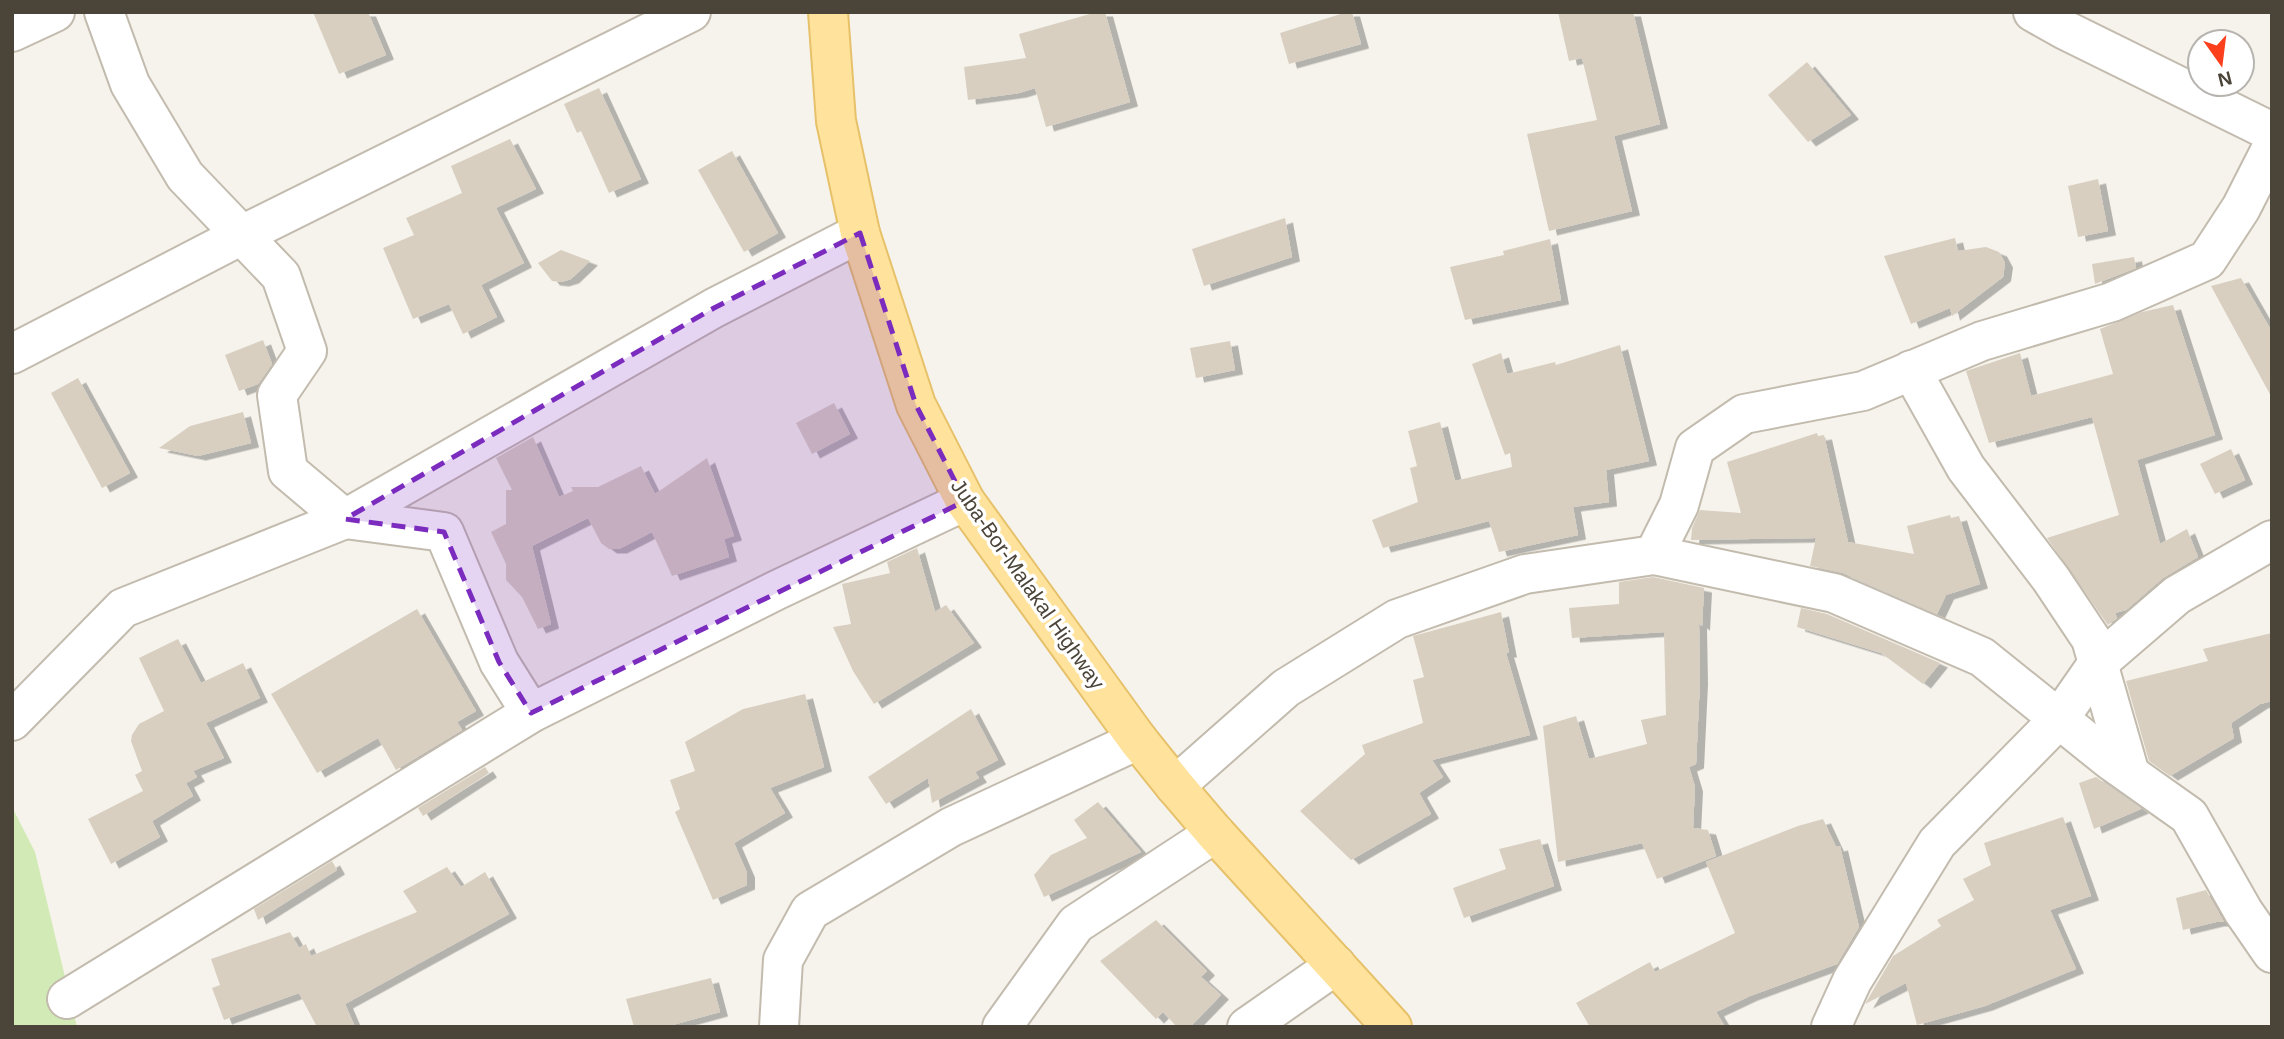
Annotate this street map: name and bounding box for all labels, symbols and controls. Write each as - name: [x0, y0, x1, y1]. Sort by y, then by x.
- north arrow: [2186, 28, 2256, 98]
- text: N: [2216, 67, 2234, 91]
- street label: Juba-Bor-Malakal Highway: [947, 475, 1110, 694]

